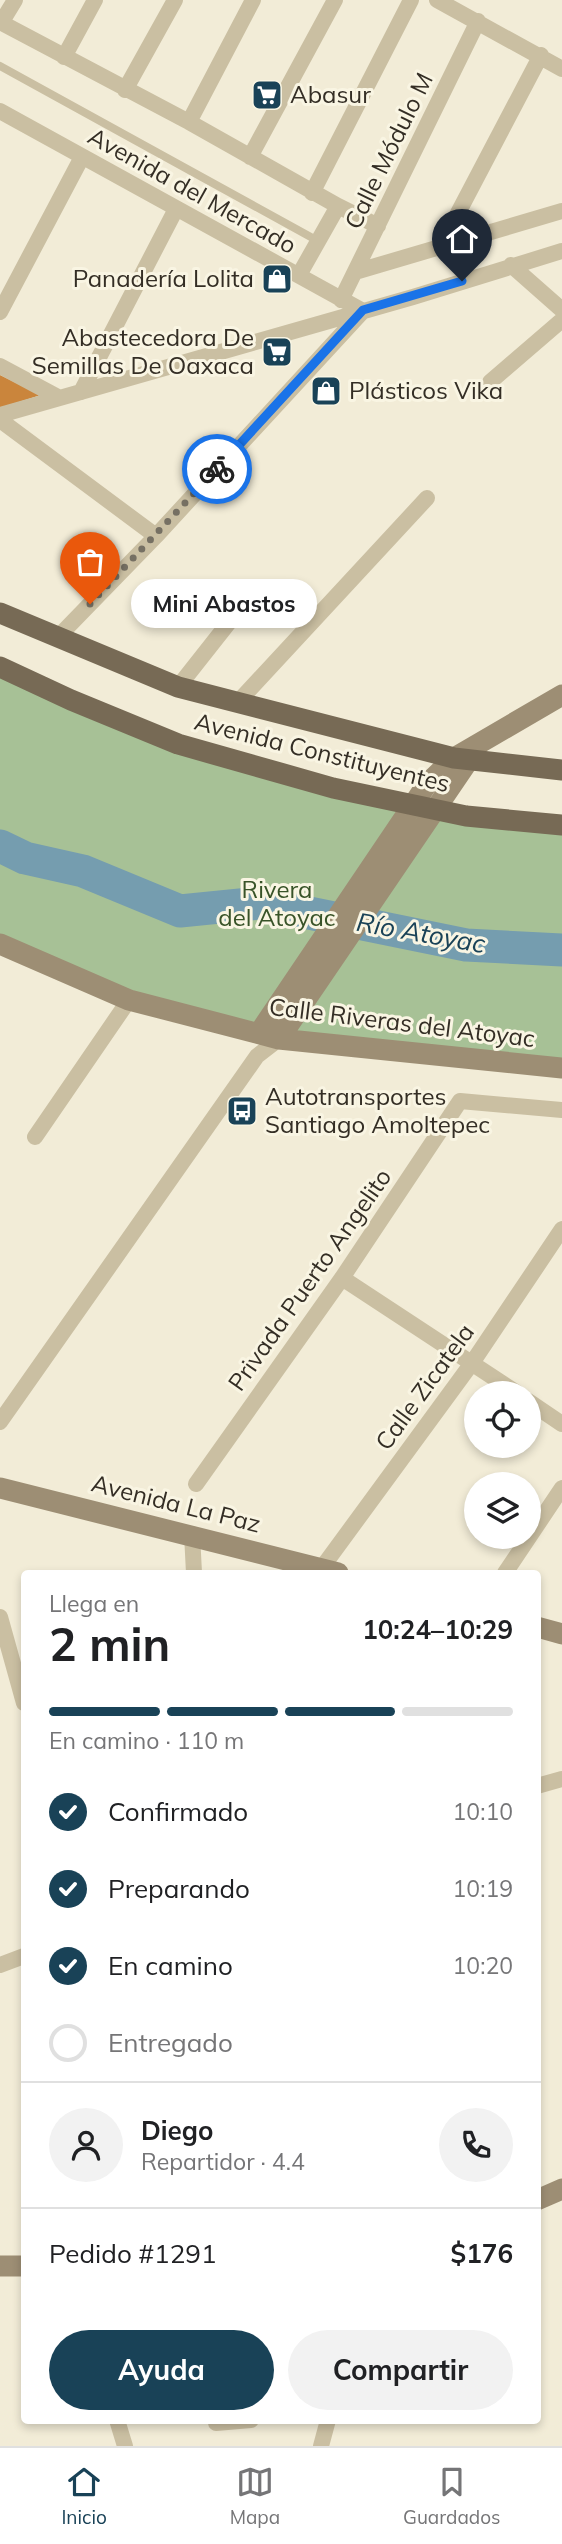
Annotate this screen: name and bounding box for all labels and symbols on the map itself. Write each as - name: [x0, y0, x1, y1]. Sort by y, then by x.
- street label: Calle Módulo M: [337, 68, 439, 234]
- supermarket icon: Abasur: [250, 78, 284, 112]
- place label: Abasur: [290, 79, 371, 109]
- street label: Avenida del Mercado: [83, 120, 302, 260]
- pin: [432, 209, 492, 281]
- shop icon: Panadería Lolita: [260, 262, 294, 296]
- place label: Panadería Lolita: [73, 263, 254, 293]
- place label: Abastecedora De Semillas De Oaxaca: [32, 322, 254, 380]
- supermarket icon: Abastecedora De Semillas De Oaxaca: [260, 335, 294, 369]
- shop icon: Plásticos Vika: [309, 374, 343, 408]
- place label: Plásticos Vika: [349, 375, 503, 405]
- courier: [182, 434, 252, 504]
- pin: [60, 532, 120, 604]
- callout: Mini Abastos: [132, 580, 318, 628]
- street label: Avenida Constituyentes: [192, 706, 453, 798]
- park label: Rivera del Atoyac: [218, 874, 336, 932]
- water label: Río Atoyac: [354, 905, 488, 960]
- street label: Calle Riveras del Atoyac: [267, 991, 537, 1053]
- place label: Autotransportes Santiago Amoltepec: [265, 1081, 490, 1139]
- bus stop icon: Autotransportes Santiago Amoltepec: [225, 1094, 259, 1128]
- street label: Privada Puerto Angelito: [221, 1163, 397, 1396]
- street label: Calle Zicatela: [368, 1317, 480, 1455]
- street label: Avenida La Paz: [89, 1468, 264, 1539]

